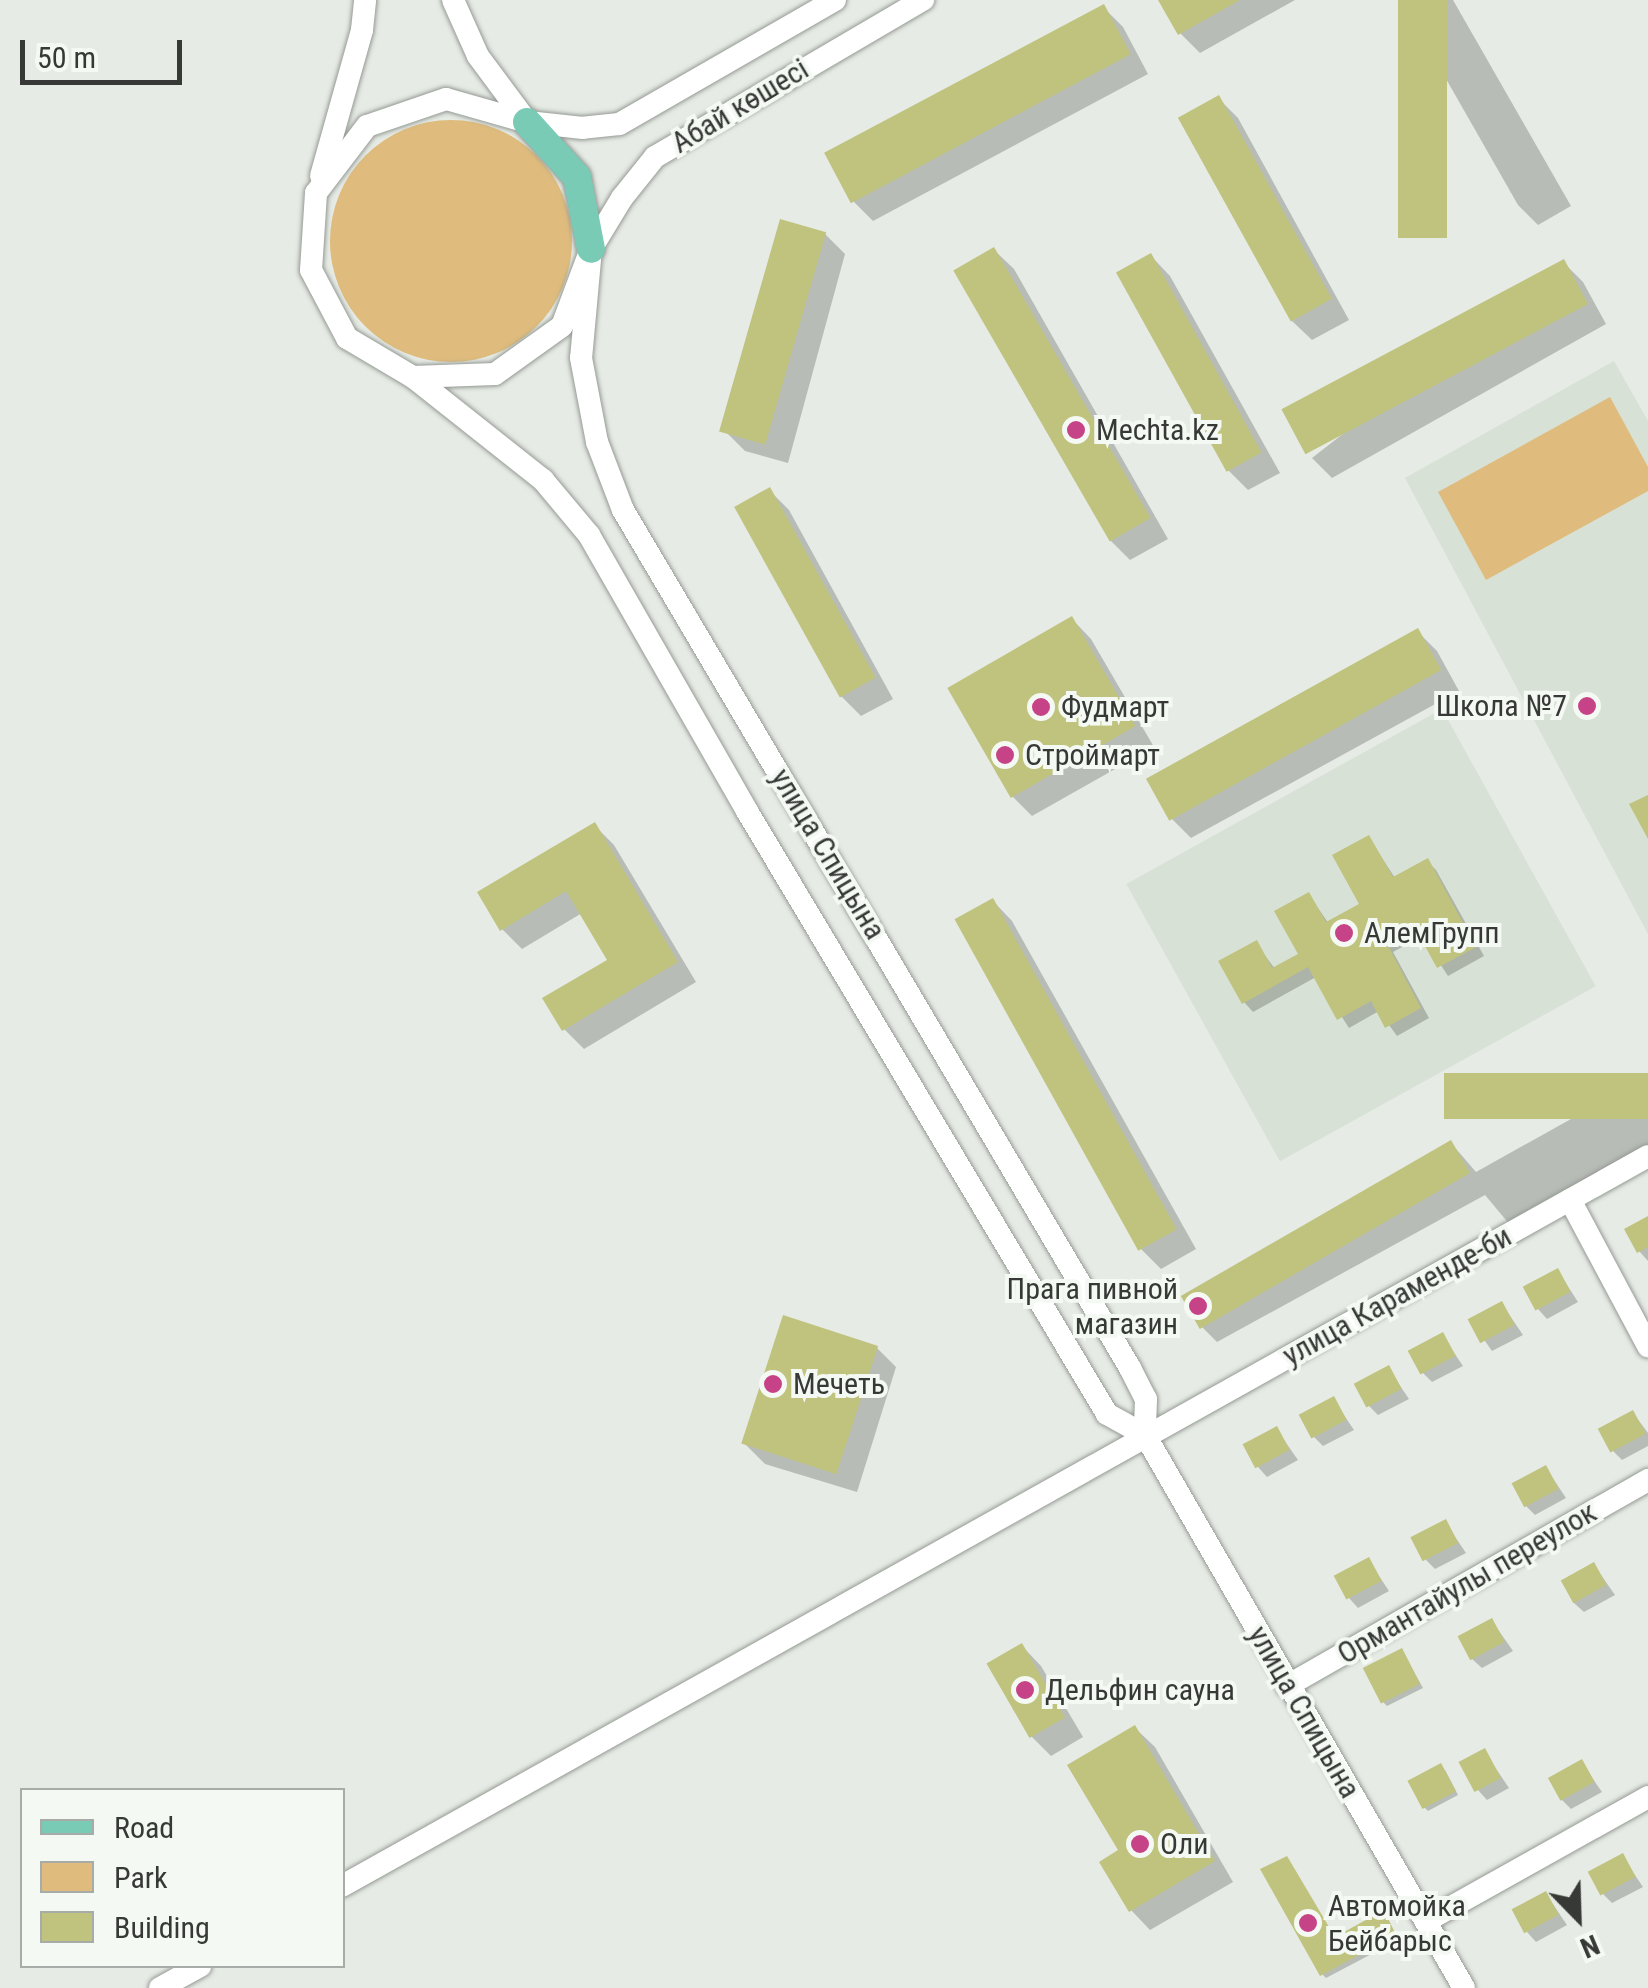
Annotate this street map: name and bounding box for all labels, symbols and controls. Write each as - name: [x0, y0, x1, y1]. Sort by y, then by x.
- scale bar: [25, 20, 188, 82]
- text: 50 m: [37, 40, 96, 75]
- street label: Абай көшесі: [665, 51, 815, 161]
- place label: Mechta.kz: [1096, 412, 1219, 448]
- marker: Mechta.kz: [1065, 419, 1087, 441]
- place label: Школа №7: [1436, 688, 1567, 724]
- place label: Фудмарт: [1061, 689, 1169, 725]
- marker: Школа №7: [1576, 695, 1598, 717]
- marker: Фудмарт: [1030, 696, 1052, 718]
- place label: Строймарт: [1025, 737, 1160, 773]
- marker: Строймарт: [994, 744, 1016, 766]
- street label: улица Спицына: [763, 762, 893, 946]
- place label: АлемГрупп: [1364, 915, 1500, 951]
- marker: АлемГрупп: [1333, 922, 1355, 944]
- street label: улица Караменде-би: [1276, 1218, 1518, 1374]
- place label: Прага пивной магазин: [1007, 1271, 1178, 1342]
- marker: Прага пивной магазин: [1187, 1295, 1209, 1317]
- place label: Мечеть: [793, 1366, 885, 1402]
- marker: Мечеть: [762, 1373, 784, 1395]
- street label: Ормантайулы переулок: [1331, 1494, 1603, 1672]
- street label: улица Спицына: [1240, 1620, 1368, 1804]
- place label: Дельфин сауна: [1045, 1672, 1235, 1708]
- marker: Дельфин сауна: [1014, 1679, 1036, 1701]
- legend: [20, 1788, 345, 1968]
- text: Road: [114, 1810, 174, 1845]
- place label: Оли: [1160, 1826, 1209, 1862]
- marker: Оли: [1129, 1833, 1151, 1855]
- text: Park: [114, 1860, 168, 1895]
- north arrow: [1528, 1868, 1628, 1968]
- place label: Автомойка Бейбарыс: [1328, 1888, 1466, 1958]
- text: Building: [114, 1910, 210, 1945]
- marker: Автомойка Бейбарыс: [1297, 1912, 1319, 1934]
- text: N: [1576, 1928, 1604, 1965]

